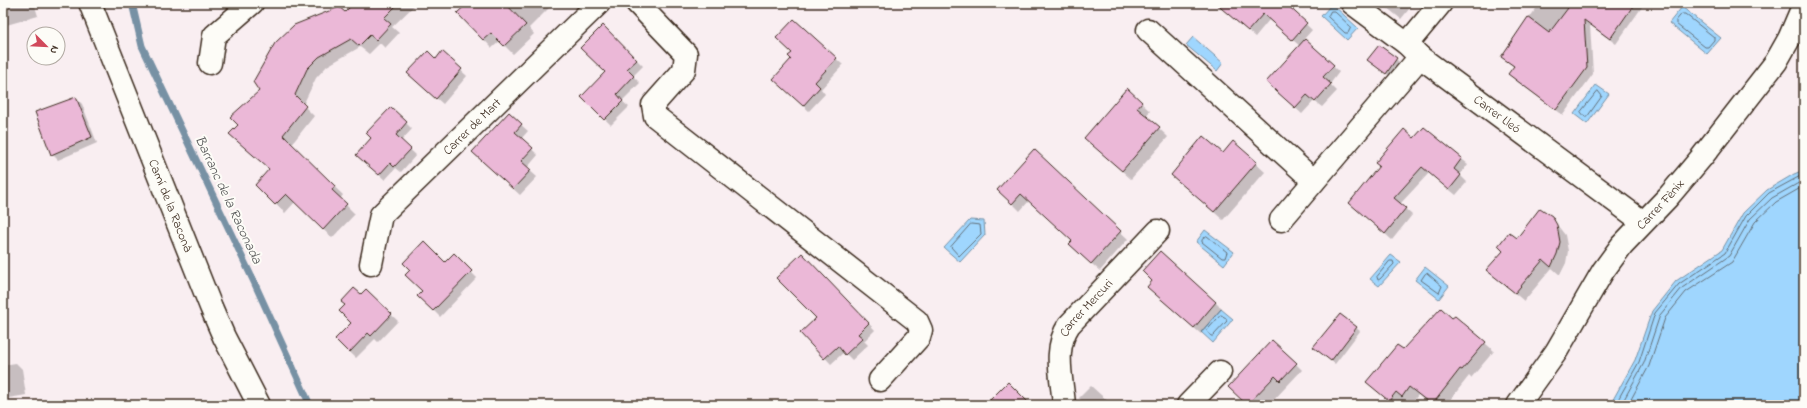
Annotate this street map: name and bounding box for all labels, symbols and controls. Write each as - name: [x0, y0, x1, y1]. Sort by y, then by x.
- north arrow: [26, 26, 66, 66]
- text: N: [45, 43, 63, 56]
- street label: Carrer Lleó: [1469, 90, 1525, 138]
- street label: Carrer de Mart: [439, 93, 506, 159]
- water label: Barranc de la Raconada: [189, 132, 267, 268]
- street label: Camí de la Raconà: [144, 156, 198, 255]
- street label: Carrer Fènix: [1632, 175, 1689, 234]
- street label: Carrer Mercuri: [1055, 275, 1117, 340]

